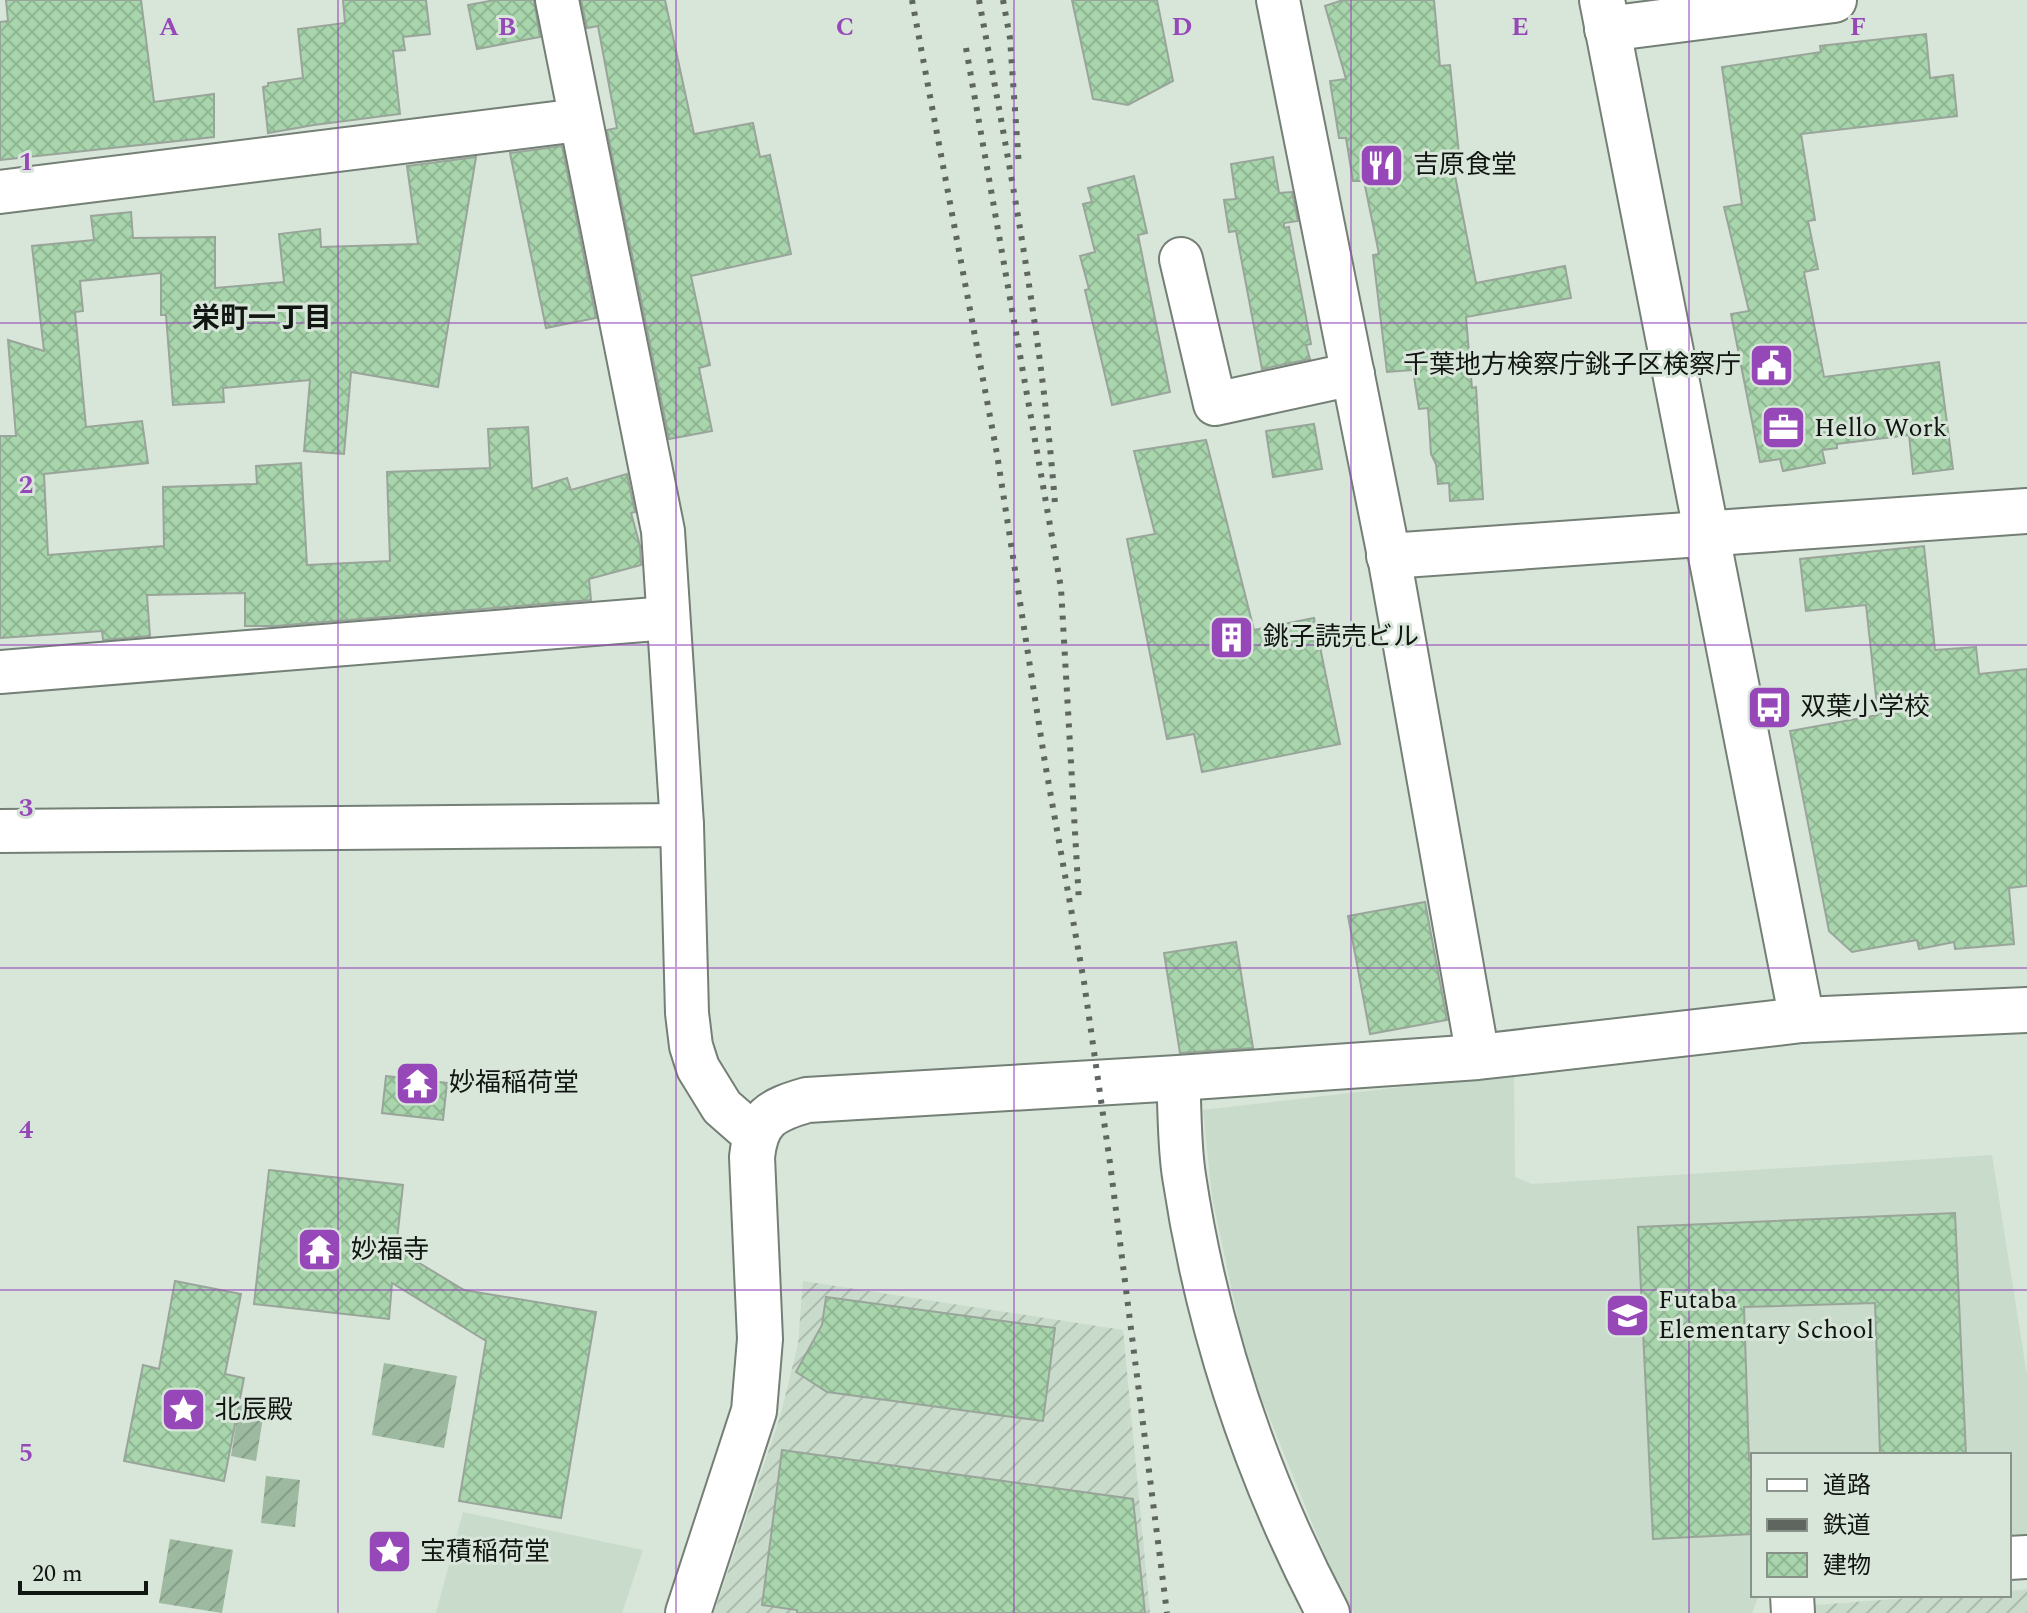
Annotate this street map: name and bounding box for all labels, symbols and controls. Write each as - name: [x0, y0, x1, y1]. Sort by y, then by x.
- text: A: [159, 7, 179, 47]
- text: B: [498, 7, 516, 47]
- text: C: [836, 7, 854, 47]
- text: D: [1172, 7, 1192, 47]
- text: E: [1511, 7, 1529, 47]
- text: F: [1850, 7, 1866, 47]
- restaurant icon: 吉原食堂: [1358, 141, 1406, 189]
- text: 1: [19, 142, 33, 182]
- place label: 吉原食堂: [1413, 145, 1517, 185]
- district label: 栄町一丁目: [192, 297, 332, 340]
- public building icon: 千葉地方検察庁銚子区検察庁: [1748, 341, 1796, 389]
- place label: 千葉地方検察庁銚子区検察庁: [1403, 345, 1741, 385]
- office icon: Hello Work: [1759, 404, 1807, 452]
- place label: Hello Work: [1814, 408, 1947, 448]
- text: 2: [19, 465, 33, 505]
- building icon: 銚子読売ビル: [1208, 613, 1256, 661]
- place label: 銚子読売ビル: [1263, 617, 1419, 657]
- bus stop icon: 双葉小学校: [1745, 683, 1793, 731]
- place label: 双葉小学校: [1800, 687, 1930, 727]
- text: 3: [19, 788, 33, 828]
- temple icon: 妙福稲荷堂: [394, 1059, 442, 1107]
- place label: 妙福稲荷堂: [449, 1063, 579, 1103]
- text: 4: [19, 1110, 34, 1150]
- temple icon: 妙福寺: [296, 1226, 344, 1274]
- place label: 妙福寺: [351, 1230, 429, 1270]
- place label: Futaba Elementary School: [1658, 1280, 1874, 1350]
- school or university icon: Futaba Elementary School: [1603, 1291, 1651, 1339]
- place icon: 北辰殿: [160, 1386, 208, 1434]
- place label: 北辰殿: [215, 1390, 293, 1430]
- text: 5: [19, 1433, 33, 1473]
- legend: [1751, 1453, 2011, 1597]
- text: 道路: [1823, 1468, 1871, 1504]
- text: 鉄道: [1823, 1508, 1871, 1544]
- place icon: 宝積稲荷堂: [365, 1528, 413, 1576]
- place label: 宝積稲荷堂: [420, 1532, 550, 1572]
- scale bar: [20, 1545, 146, 1595]
- text: 建物: [1823, 1548, 1871, 1584]
- text: 20 m: [32, 1556, 83, 1592]

